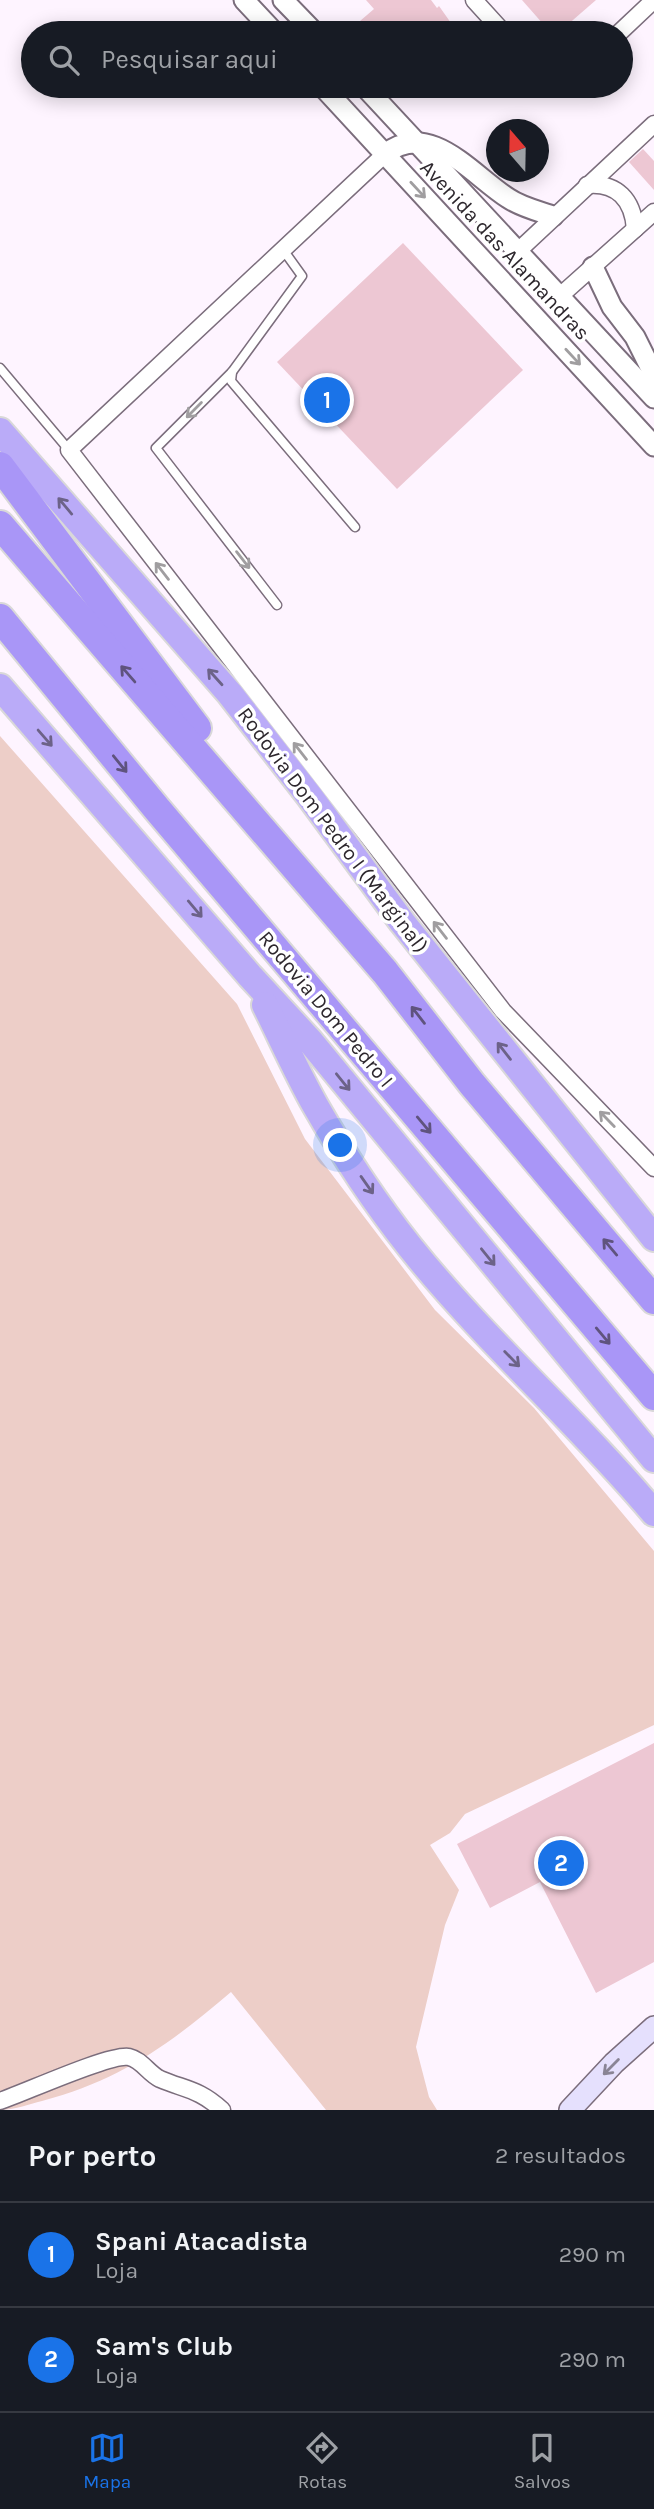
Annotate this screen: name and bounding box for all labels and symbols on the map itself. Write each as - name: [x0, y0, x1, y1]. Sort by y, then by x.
- north arrow: [486, 119, 549, 182]
- street label: Avenida das Alamandras: [415, 155, 595, 345]
- one-way arrow: [410, 181, 427, 198]
- one-way arrow: [564, 348, 581, 365]
- pin: 1: [304, 374, 350, 426]
- one-way arrow: [186, 401, 203, 418]
- one-way arrow: [57, 498, 73, 516]
- one-way arrow: [235, 551, 250, 569]
- one-way arrow: [154, 562, 169, 580]
- one-way arrow: [120, 666, 136, 684]
- one-way arrow: [207, 669, 223, 687]
- street label: Rodovia Dom Pedro I (Marginal): [233, 703, 433, 957]
- one-way arrow: [37, 729, 53, 747]
- one-way arrow: [293, 742, 308, 761]
- one-way arrow: [112, 755, 128, 773]
- one-way arrow: [187, 900, 203, 918]
- one-way arrow: [433, 922, 448, 940]
- street label: Rodovia Dom Pedro I: [254, 926, 398, 1092]
- one-way arrow: [411, 1007, 426, 1025]
- one-way arrow: [497, 1042, 512, 1061]
- one-way arrow: [336, 1072, 351, 1090]
- one-way arrow: [598, 1111, 615, 1128]
- one-way arrow: [416, 1116, 432, 1134]
- your location: [323, 1128, 357, 1162]
- one-way arrow: [359, 1175, 374, 1194]
- one-way arrow: [602, 1239, 618, 1257]
- one-way arrow: [480, 1248, 496, 1266]
- one-way arrow: [595, 1327, 611, 1345]
- one-way arrow: [503, 1351, 520, 1368]
- pin: 2: [538, 1837, 584, 1889]
- one-way arrow: [602, 2059, 619, 2076]

